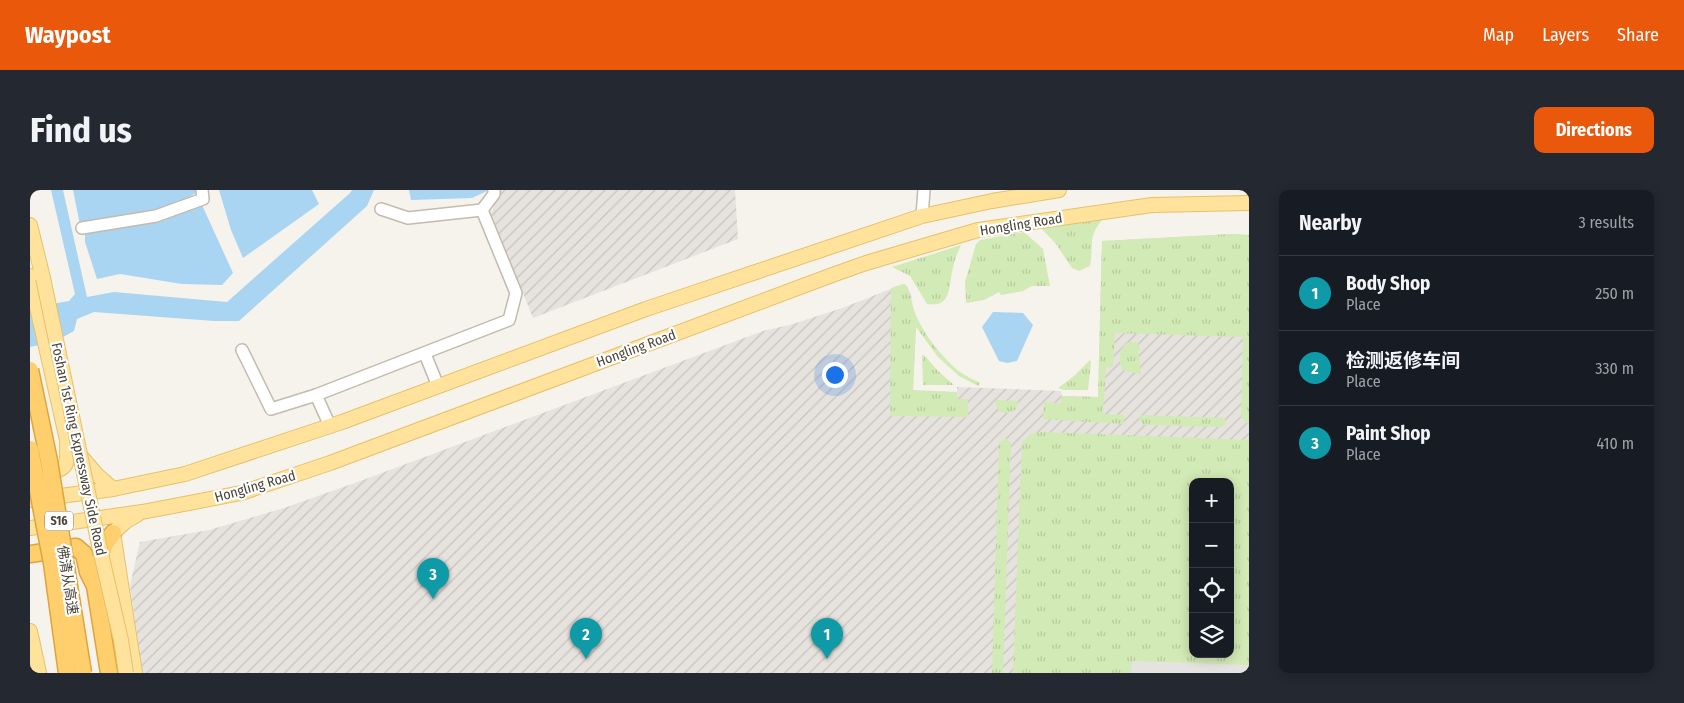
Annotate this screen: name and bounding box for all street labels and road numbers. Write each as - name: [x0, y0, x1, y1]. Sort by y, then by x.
- street label: Hongling Road: [979, 210, 1064, 239]
- street label: Hongling Road: [594, 326, 678, 371]
- street label: Foshan 1st Ring Expressway Side Road: [48, 341, 109, 557]
- street label: Hongling Road: [213, 467, 298, 506]
- road number: S16: [45, 512, 73, 531]
- street label: 佛清从高速: [54, 544, 81, 616]

